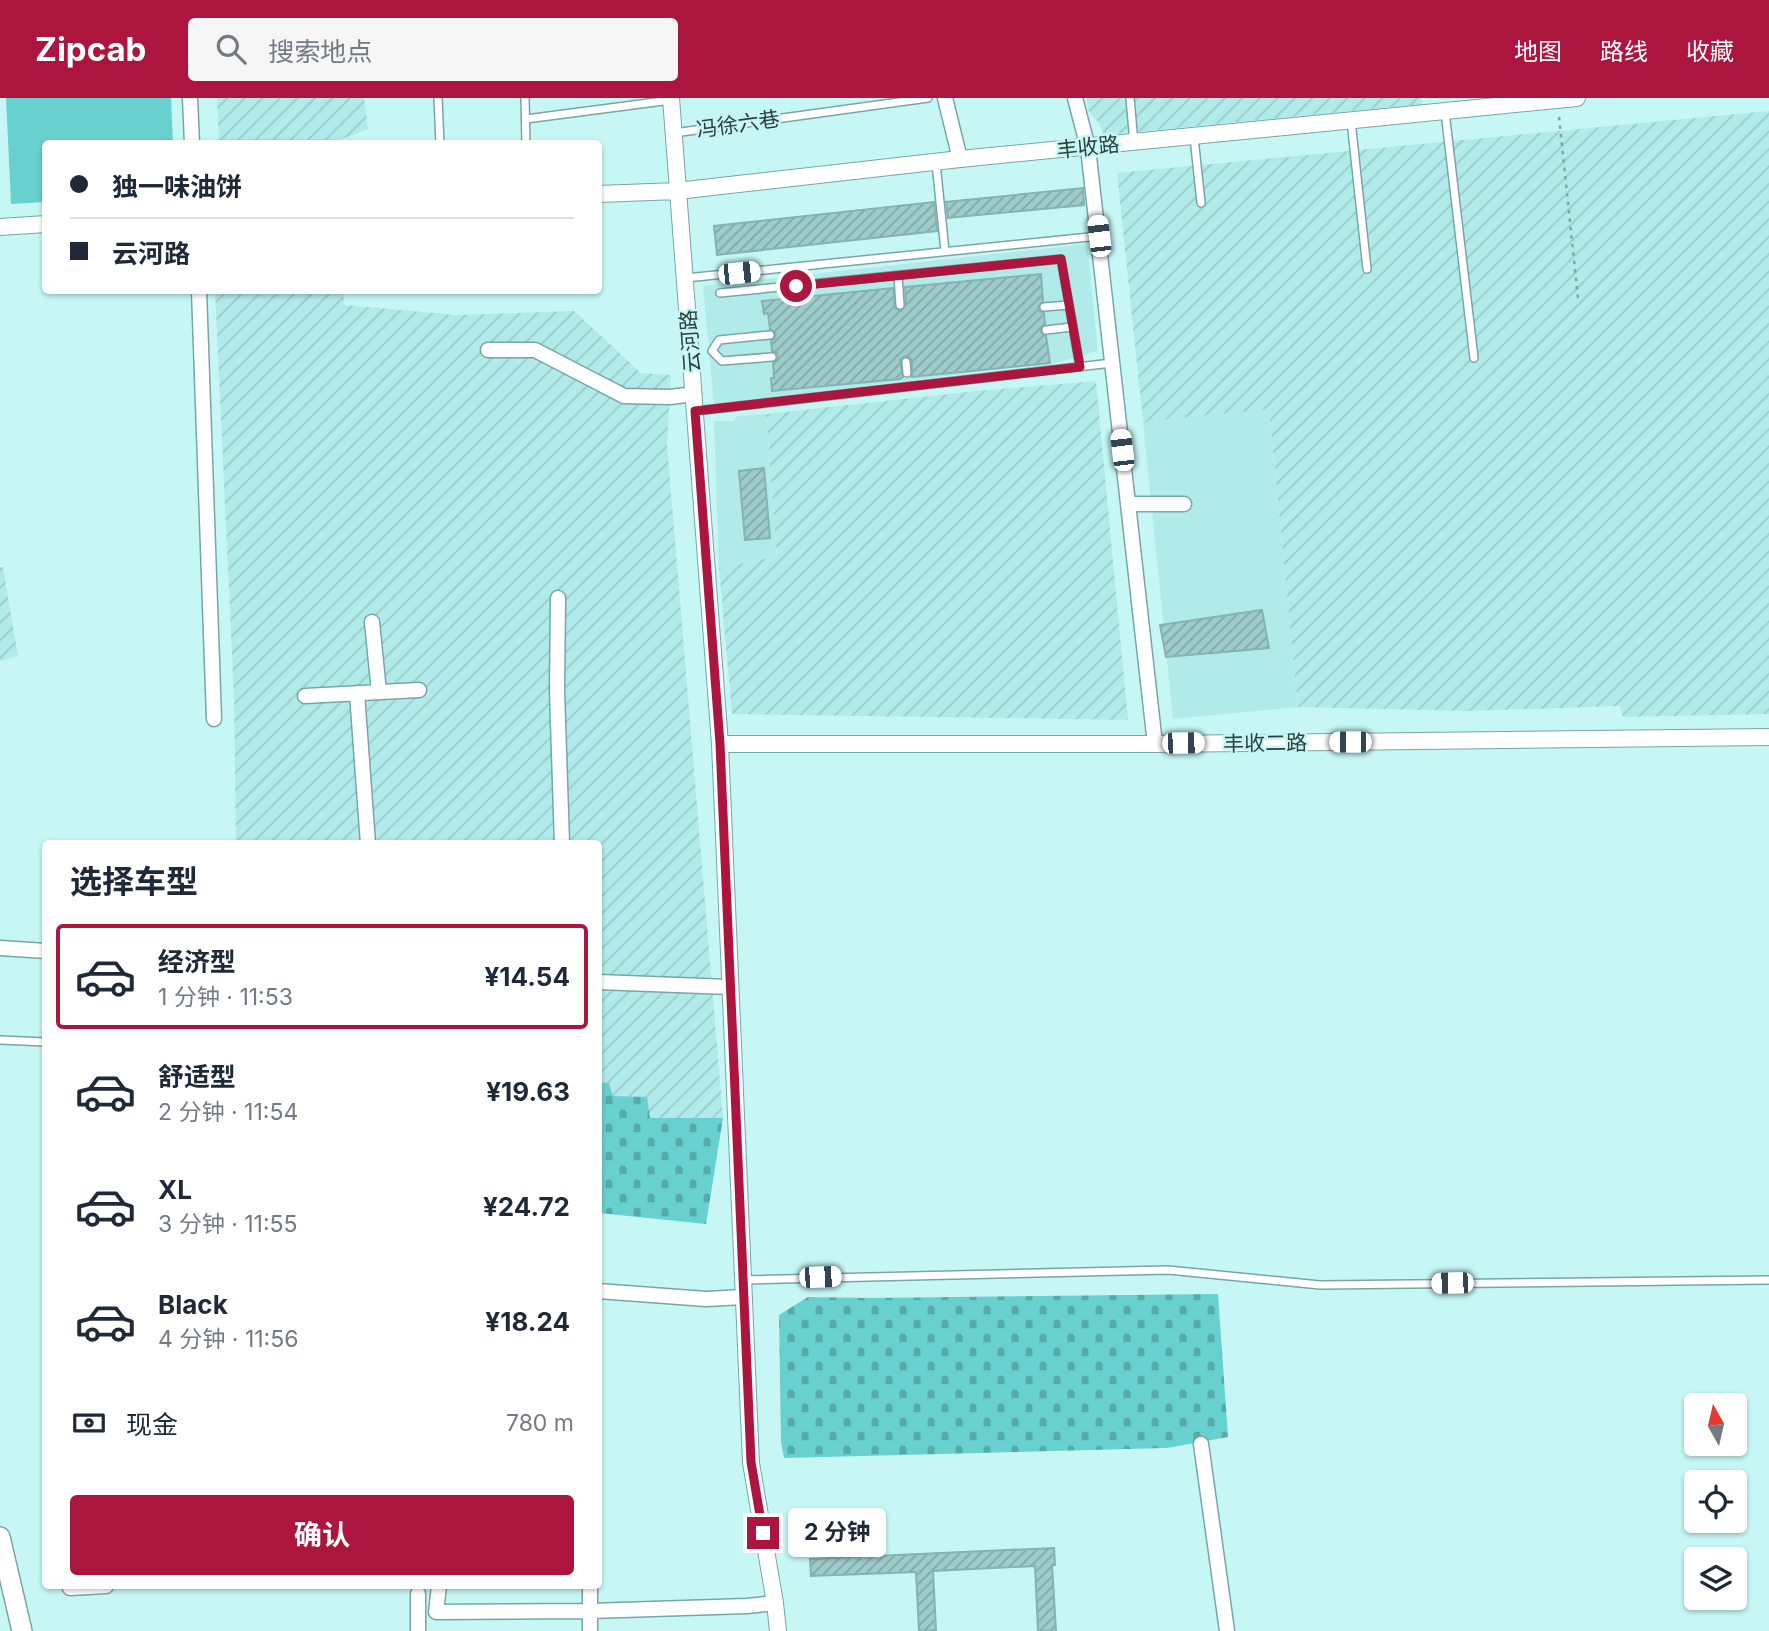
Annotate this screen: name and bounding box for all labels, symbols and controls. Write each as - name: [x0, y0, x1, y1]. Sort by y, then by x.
- search box: [188, 18, 678, 81]
- text: Zipcab: [35, 29, 146, 69]
- icon: search: [212, 30, 250, 68]
- text: 搜索地点: [268, 36, 372, 67]
- text: 地图: [1514, 37, 1562, 66]
- text: 路线: [1600, 37, 1648, 66]
- text: 收藏: [1686, 37, 1734, 66]
- street label: 冯徐六巷: [695, 106, 781, 142]
- street label: 丰收路: [1055, 131, 1121, 163]
- text: 独一味油饼: [112, 171, 242, 202]
- car: [1087, 214, 1112, 258]
- text: 云河路: [112, 238, 190, 269]
- car: [718, 260, 761, 286]
- route start: [780, 270, 812, 302]
- street label: 云河路: [675, 309, 705, 373]
- car: [1110, 428, 1135, 472]
- street label: 丰收二路: [1223, 730, 1307, 756]
- car: [1162, 732, 1205, 754]
- car: [1330, 732, 1372, 753]
- text: 选择车型: [70, 862, 198, 901]
- icon: car: [74, 945, 137, 1008]
- text: 经济型: [158, 946, 236, 977]
- text: ¥14.54: [485, 961, 570, 992]
- text: 1 分钟 · 11:53: [158, 983, 293, 1011]
- icon: car: [74, 1060, 137, 1123]
- text: 舒适型: [158, 1061, 236, 1092]
- text: ¥19.63: [486, 1076, 570, 1107]
- text: 2 分钟 · 11:54: [158, 1098, 298, 1126]
- text: XL: [158, 1174, 192, 1205]
- icon: car: [74, 1175, 137, 1238]
- text: ¥24.72: [483, 1191, 570, 1222]
- text: 3 分钟 · 11:55: [158, 1210, 298, 1238]
- car: [799, 1266, 842, 1288]
- car: [1431, 1272, 1474, 1294]
- text: Black: [158, 1289, 228, 1320]
- icon: car: [74, 1290, 137, 1353]
- text: ¥18.24: [485, 1306, 570, 1337]
- text: 4 分钟 · 11:56: [158, 1325, 298, 1353]
- north arrow: [1684, 1393, 1746, 1456]
- map controls: [1684, 1393, 1747, 1610]
- icon: cash: [70, 1404, 108, 1442]
- text: 现金: [126, 1409, 178, 1440]
- text: 780 m: [506, 1409, 574, 1437]
- button: locate: [1684, 1470, 1747, 1533]
- button: 确认: [70, 1495, 574, 1575]
- callout: 2 分钟: [788, 1508, 886, 1558]
- route end: [747, 1517, 779, 1549]
- text: 2 分钟: [804, 1518, 870, 1546]
- button: layers: [1684, 1547, 1747, 1610]

